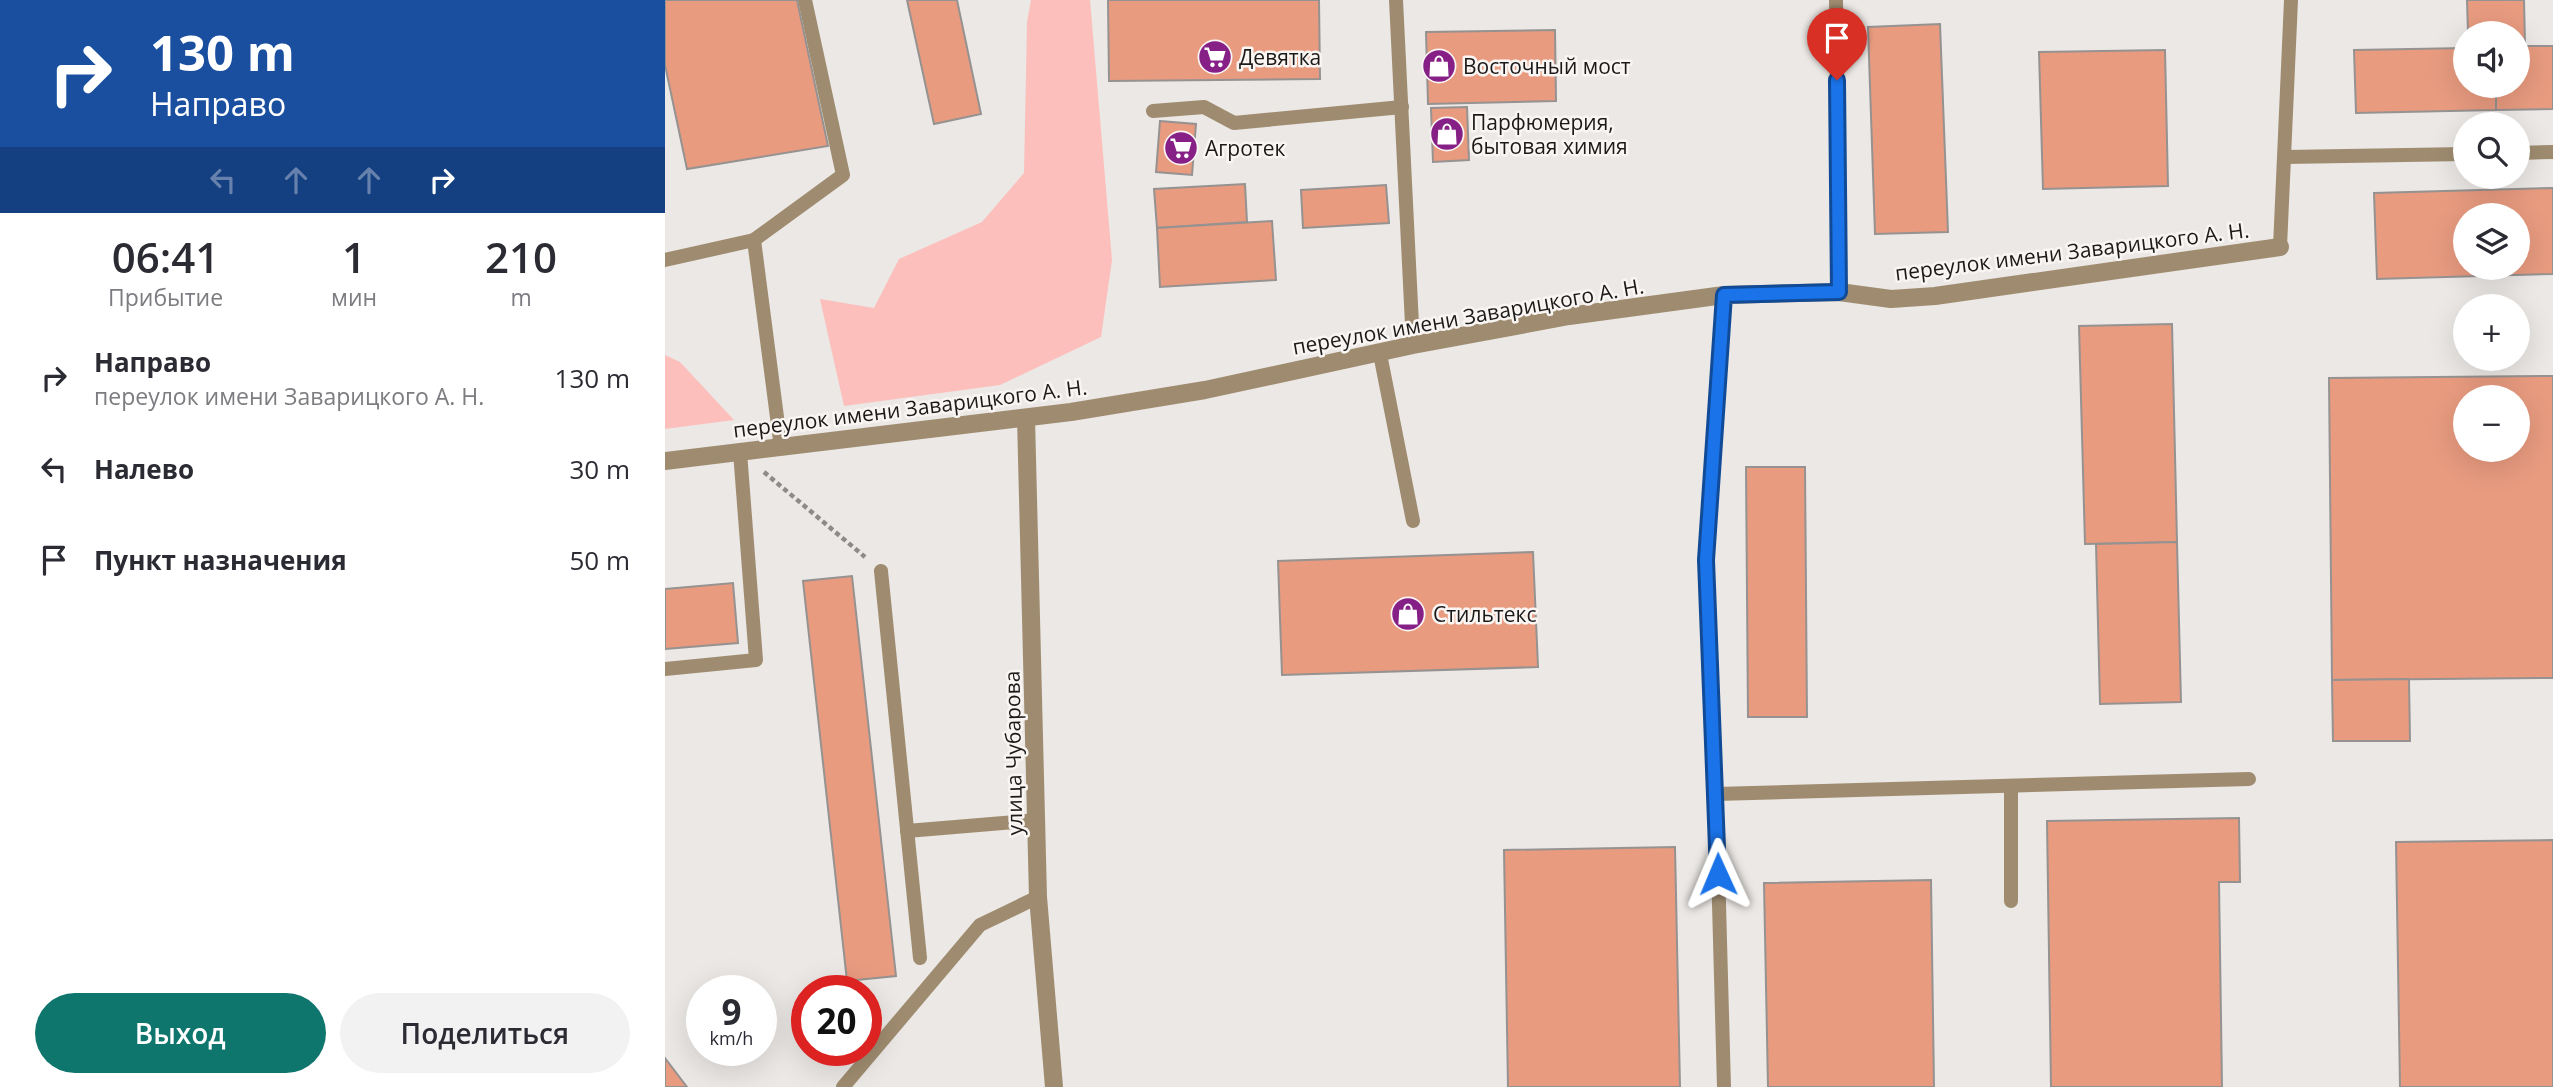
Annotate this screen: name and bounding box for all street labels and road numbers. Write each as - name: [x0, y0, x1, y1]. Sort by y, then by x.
- street label: переулок имени Заварицкого А. Н.: [1893, 215, 2251, 287]
- street label: переулок имени Заварицкого А. Н.: [1290, 271, 1646, 361]
- street label: переулок имени Заварицкого А. Н.: [731, 372, 1089, 444]
- street label: улица Чубарова: [998, 670, 1028, 836]

